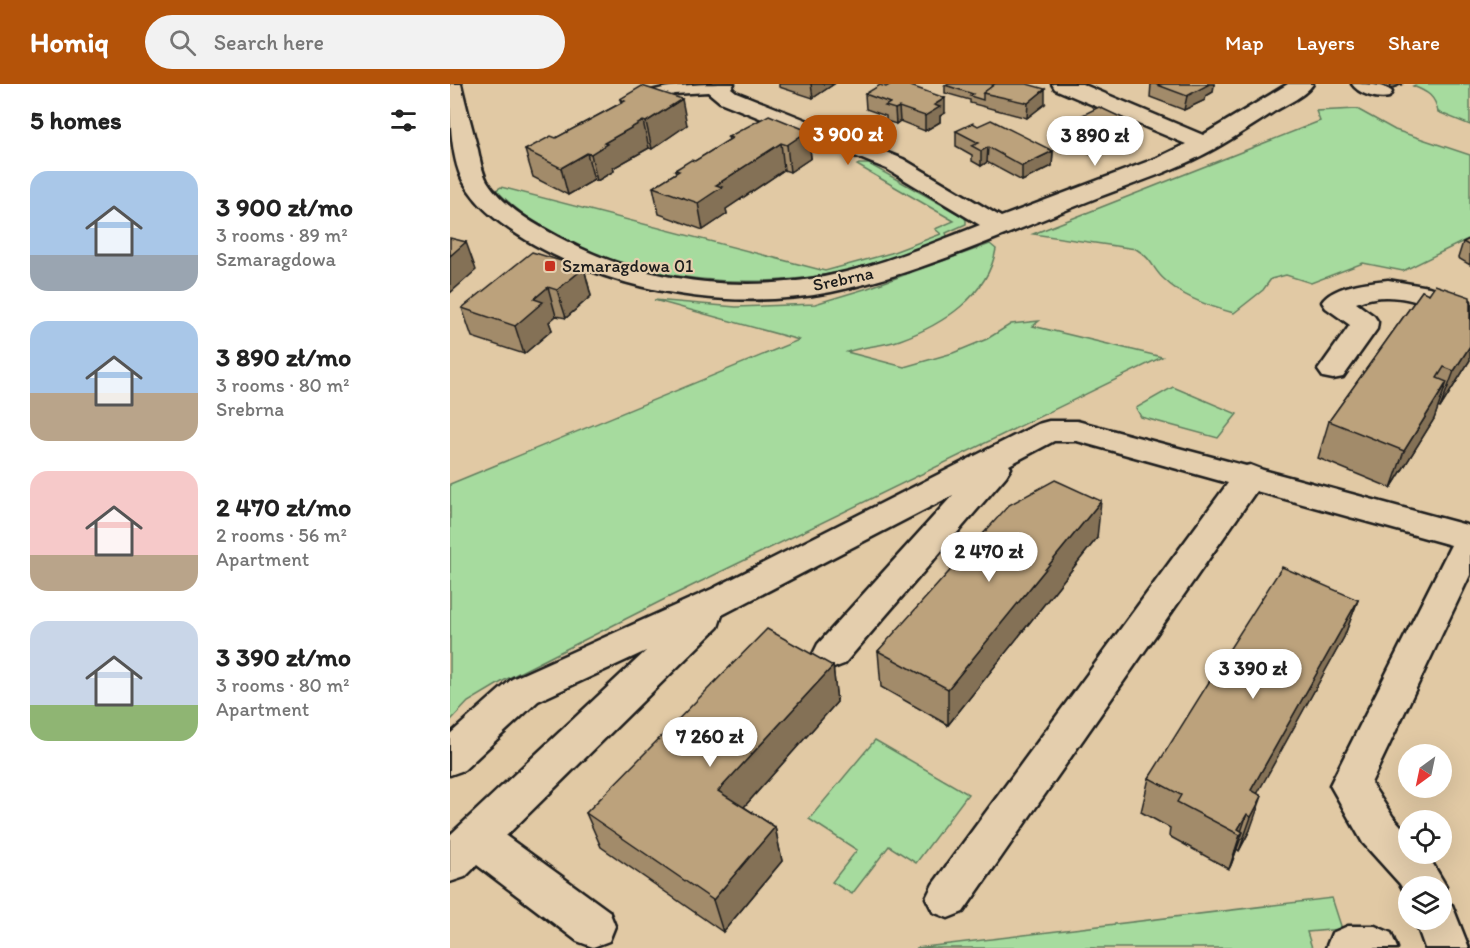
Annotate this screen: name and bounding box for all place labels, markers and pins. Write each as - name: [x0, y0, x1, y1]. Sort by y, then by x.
- pin: 3 900 zł: [786, 115, 910, 166]
- pin: 3 890 zł: [1033, 116, 1157, 167]
- place label: Szmaragdowa 01: [562, 255, 693, 277]
- marker: Szmaragdowa 01: [543, 259, 557, 273]
- pin: 2 470 zł: [927, 532, 1051, 583]
- pin: 3 390 zł: [1191, 649, 1315, 700]
- pin: 7 260 zł: [648, 717, 772, 768]

